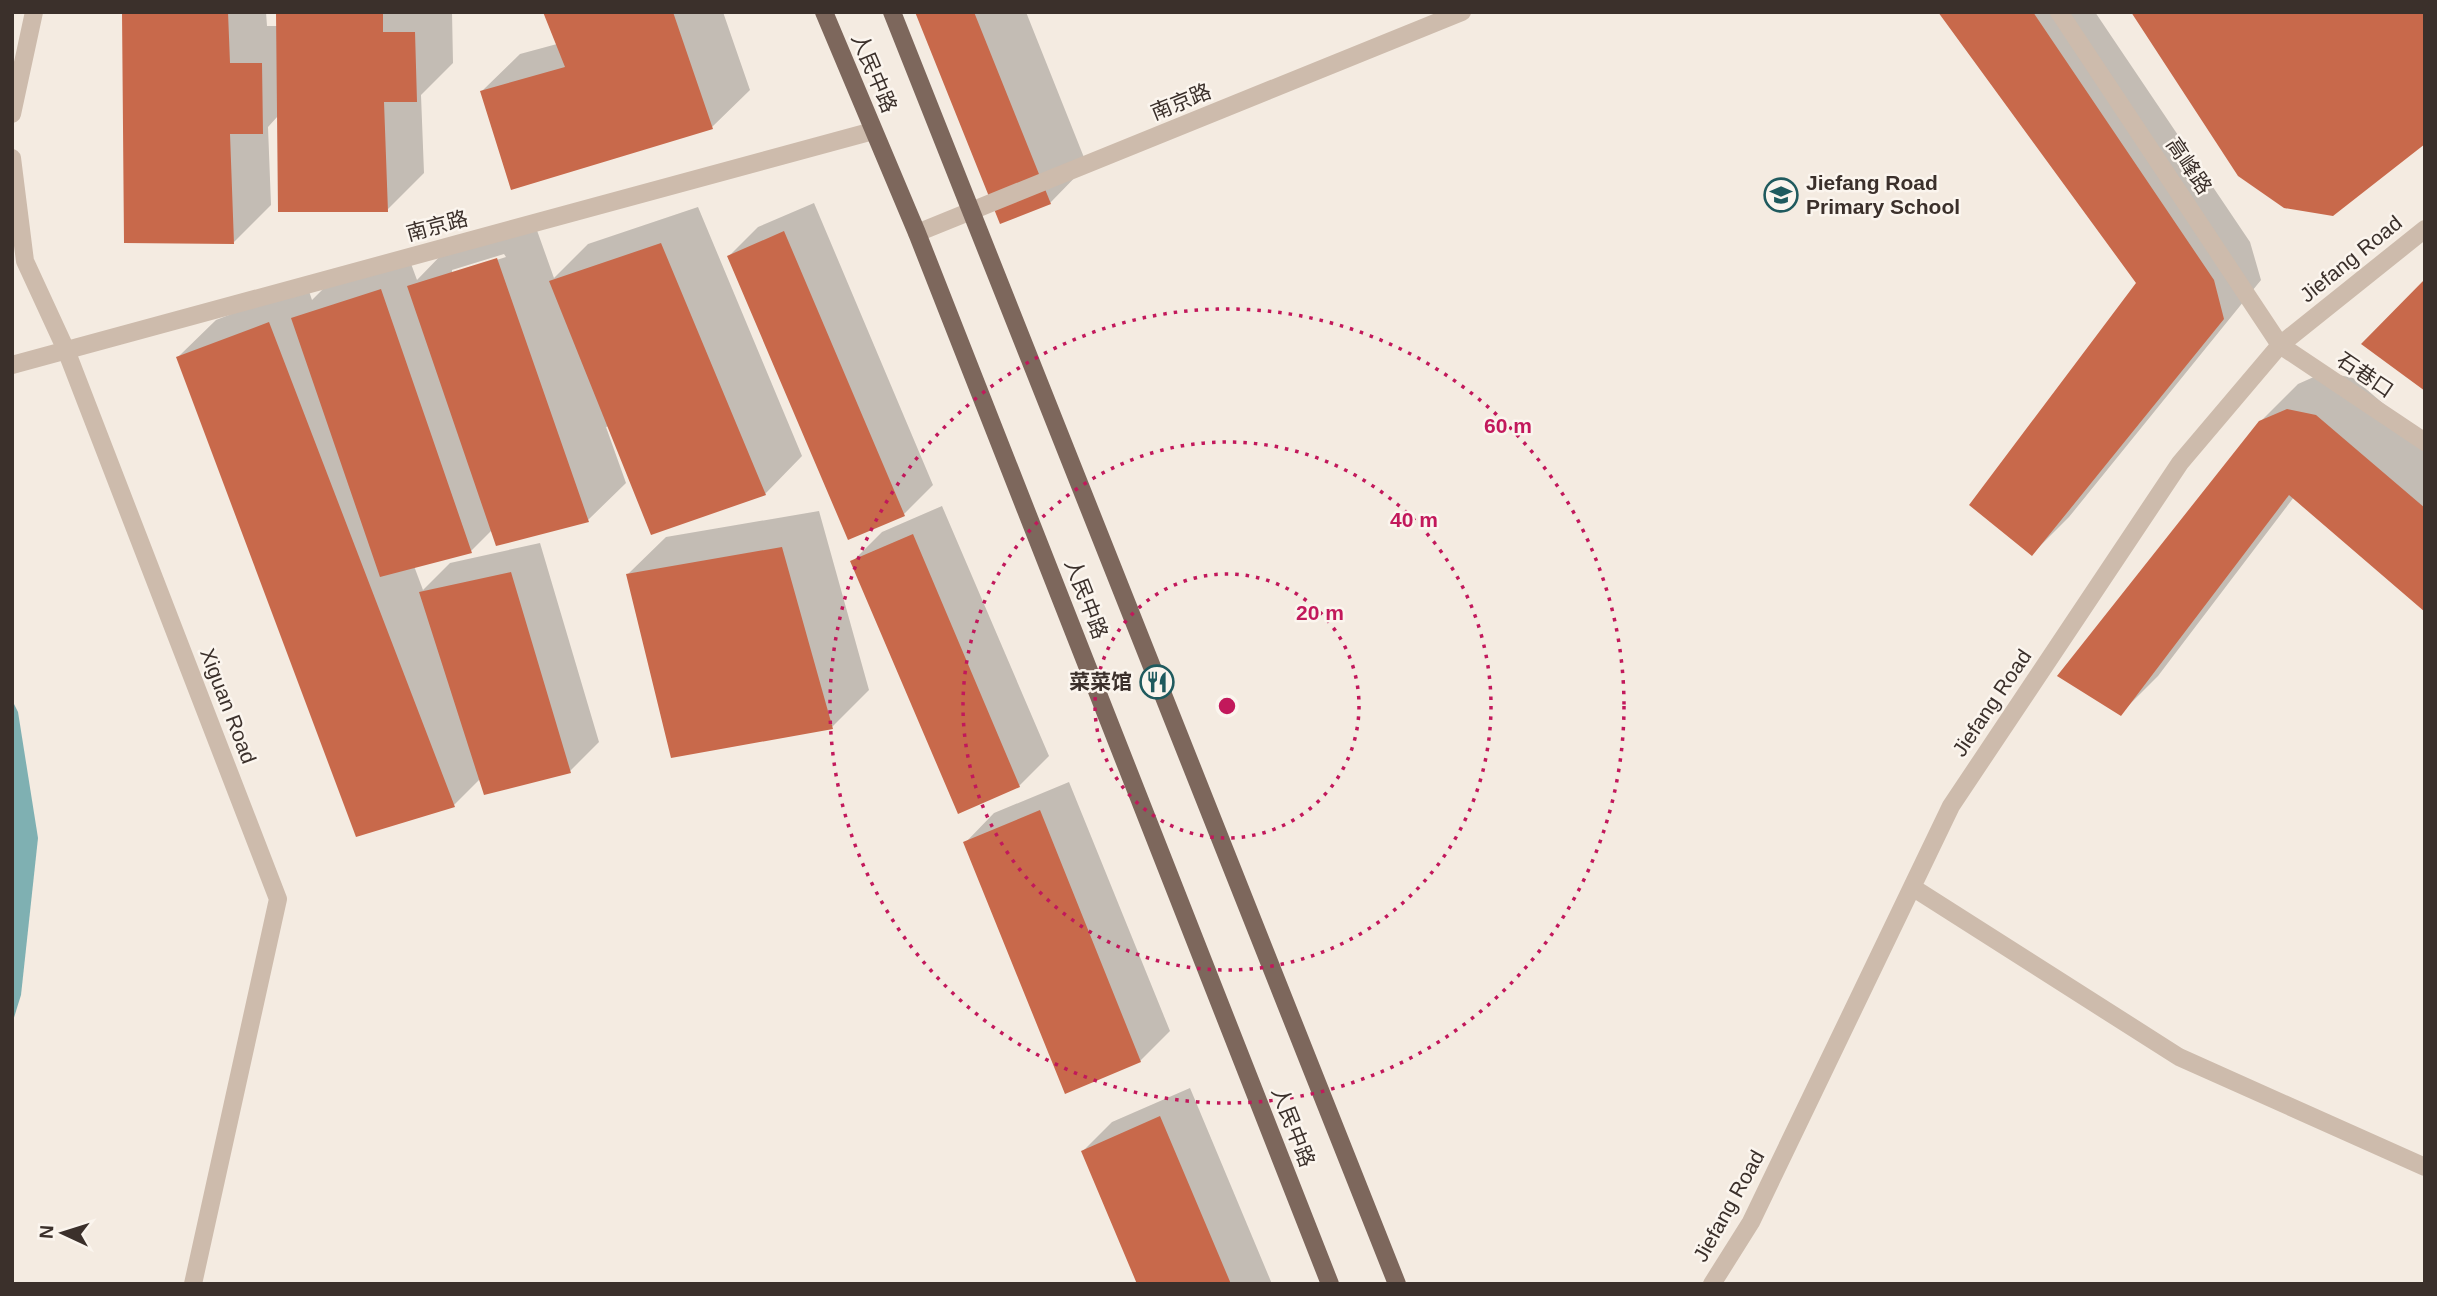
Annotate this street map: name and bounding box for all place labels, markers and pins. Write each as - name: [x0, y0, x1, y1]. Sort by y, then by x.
- place label: Jiefang Road Primary School: [1806, 171, 1960, 218]
- school or university icon: Jiefang Road Primary School: [1762, 176, 1800, 214]
- restaurant icon: 菜菜馆: [1138, 663, 1176, 701]
- place label: 菜菜馆: [1069, 670, 1132, 693]
- centre of rings: [1215, 694, 1239, 718]

